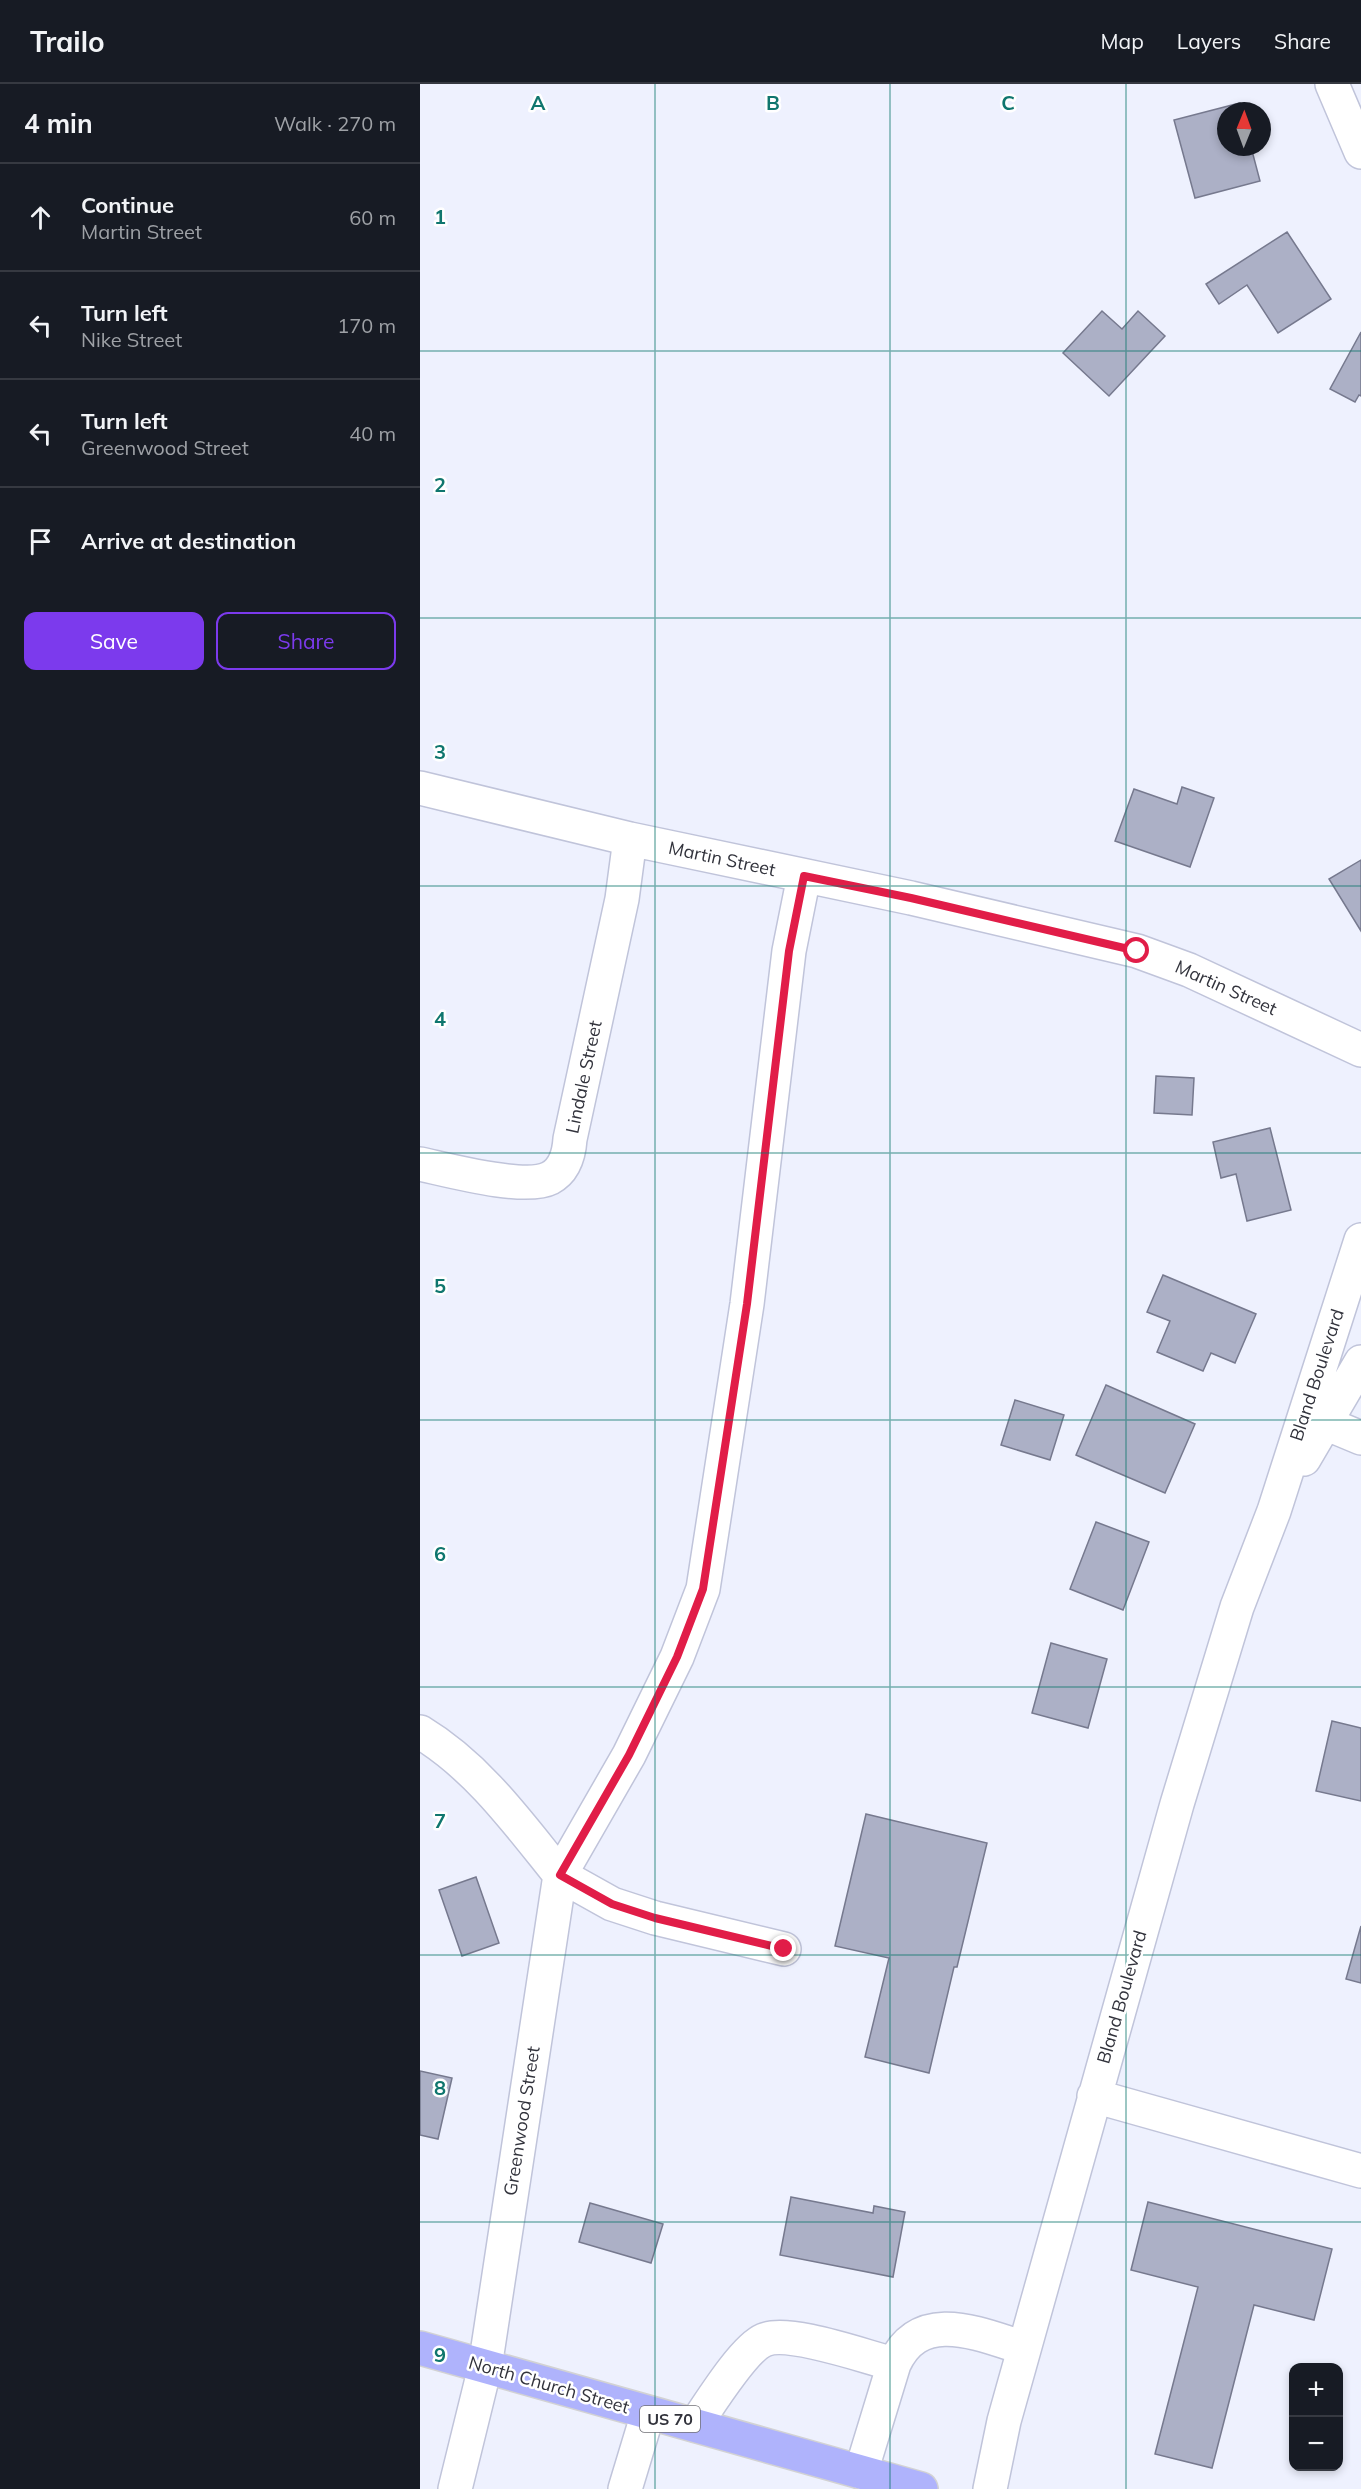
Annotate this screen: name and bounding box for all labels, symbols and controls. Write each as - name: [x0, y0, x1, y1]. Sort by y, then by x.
- text: Trailo: [30, 24, 105, 59]
- text: Map: [1101, 28, 1144, 54]
- text: Layers: [1177, 28, 1241, 54]
- text: Share: [1274, 28, 1331, 54]
- text: A: [531, 90, 546, 115]
- text: B: [766, 90, 780, 115]
- text: C: [1001, 90, 1015, 115]
- north arrow: [1217, 102, 1271, 156]
- text: 4 min: [24, 107, 93, 140]
- text: Walk · 270 m: [274, 111, 396, 136]
- text: Continue: [81, 191, 174, 219]
- icon: ahead: [24, 201, 57, 234]
- text: 1: [434, 204, 446, 229]
- text: 60 m: [349, 205, 396, 230]
- text: Martin Street: [81, 219, 202, 244]
- text: Turn left: [81, 299, 168, 327]
- icon: left: [24, 309, 57, 342]
- text: 170 m: [337, 313, 396, 338]
- text: Nike Street: [81, 327, 182, 352]
- text: Turn left: [81, 407, 168, 435]
- icon: left: [24, 417, 57, 450]
- text: 40 m: [349, 421, 396, 446]
- text: Greenwood Street: [81, 435, 249, 460]
- text: 2: [434, 472, 446, 497]
- icon: arrive: [24, 525, 57, 558]
- text: Arrive at destination: [81, 527, 296, 555]
- button: Save: [24, 612, 204, 670]
- button: Share: [216, 612, 396, 670]
- text: 3: [434, 739, 446, 764]
- street label: Martin Street: [666, 836, 778, 881]
- route start: [1123, 937, 1149, 963]
- street label: Martin Street: [1172, 955, 1281, 1020]
- text: 4: [434, 1006, 446, 1031]
- street label: Lindale Street: [560, 1018, 607, 1135]
- text: 5: [434, 1273, 446, 1298]
- street label: Bland Boulevard: [1284, 1306, 1349, 1444]
- text: 6: [434, 1541, 446, 1566]
- text: 7: [434, 1808, 446, 1833]
- street label: Bland Boulevard: [1091, 1928, 1152, 2066]
- route end: [770, 1935, 796, 1961]
- street label: Greenwood Street: [498, 2045, 545, 2197]
- text: 8: [434, 2075, 446, 2100]
- text: 9: [434, 2342, 446, 2367]
- street label: North Church Street: [466, 2351, 632, 2418]
- map controls: [1289, 2363, 1343, 2471]
- button: +: [1289, 2363, 1343, 2417]
- road number: US 70: [640, 2406, 700, 2432]
- button: −: [1289, 2417, 1343, 2471]

